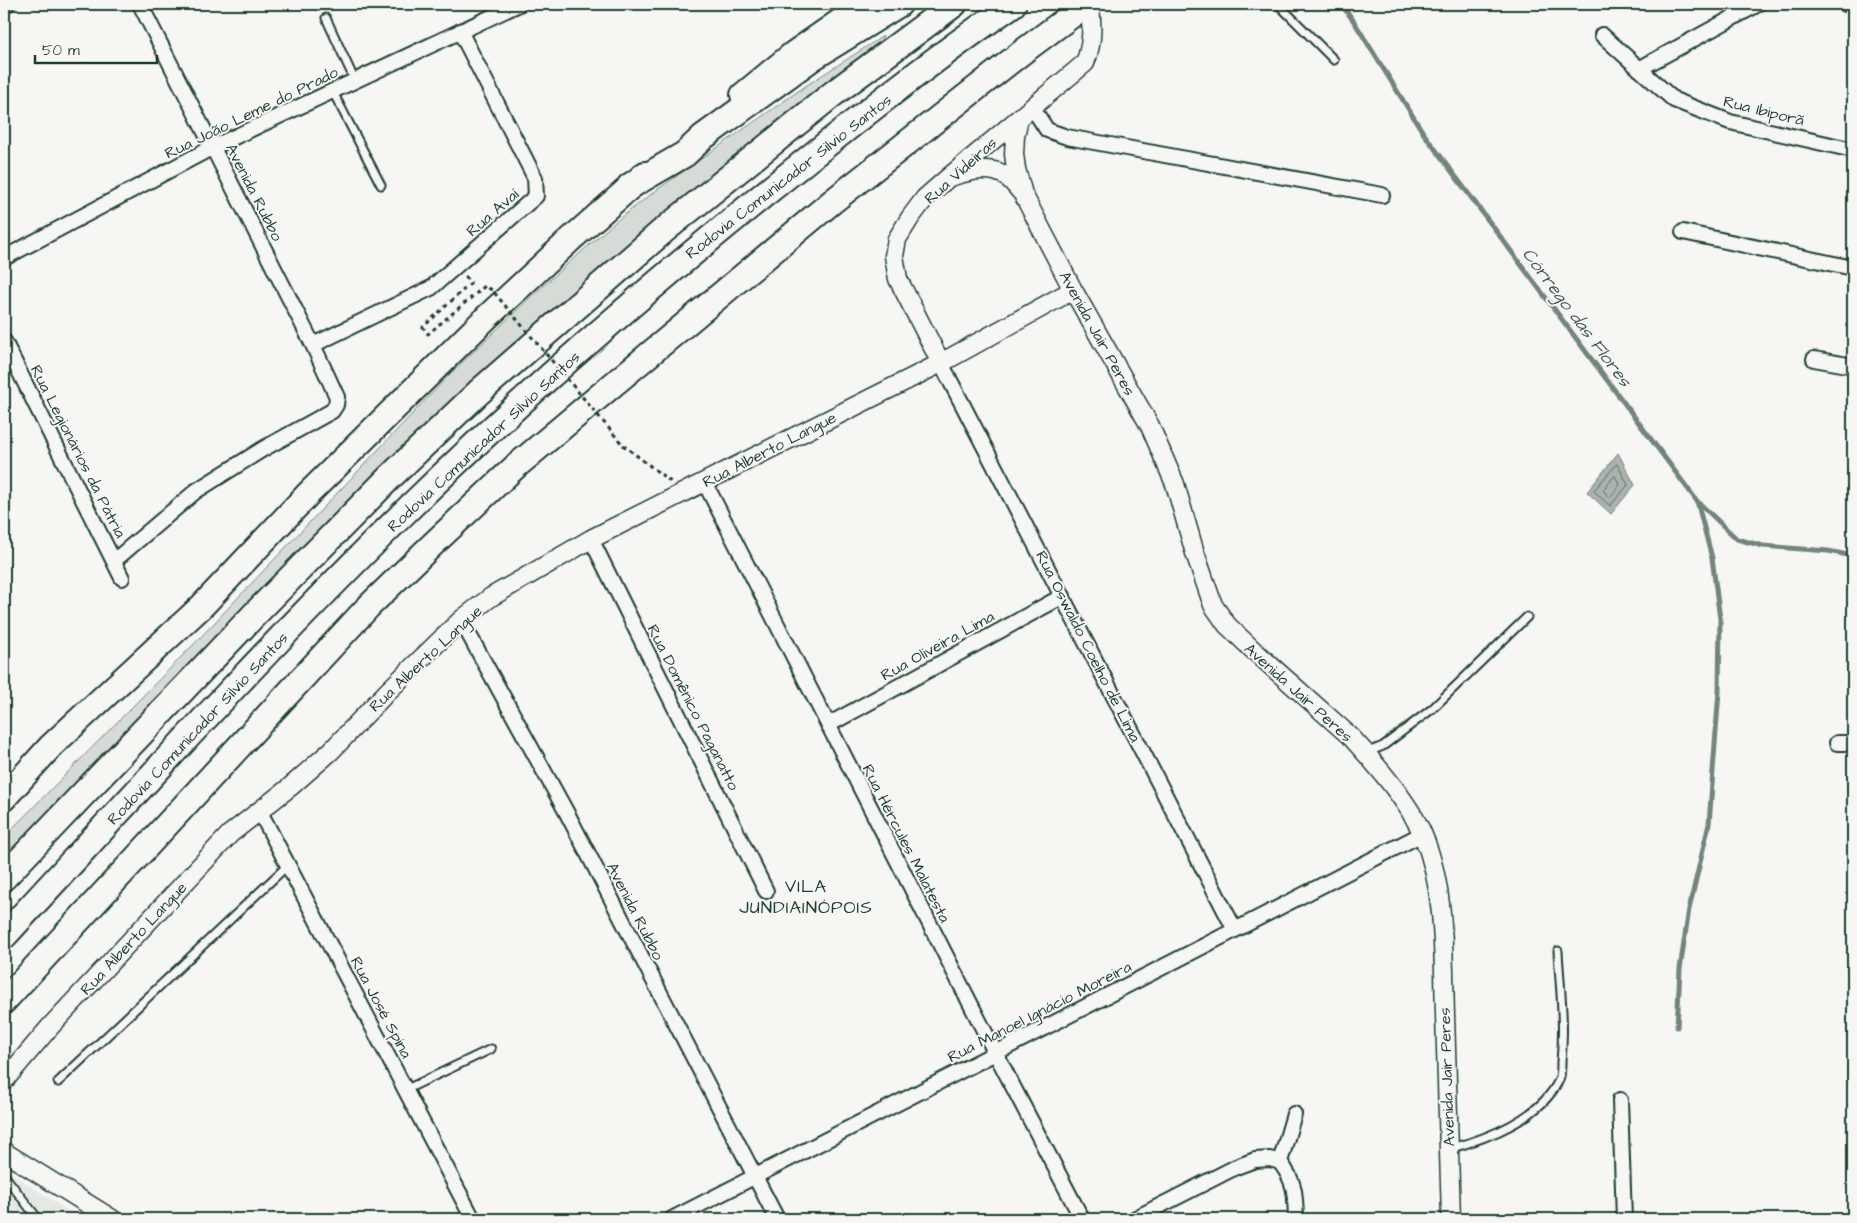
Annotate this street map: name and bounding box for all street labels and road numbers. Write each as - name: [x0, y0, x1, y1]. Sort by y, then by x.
- street label: Rua João Leme do Prado: [161, 61, 342, 165]
- street label: Rodovia Comunicador Silvio Santos: [681, 89, 896, 264]
- street label: Rua Ibiporã: [1721, 90, 1807, 132]
- street label: Rua Videiras: [920, 132, 1002, 209]
- street label: Avenida Rubbo: [220, 140, 288, 245]
- street label: Rua Avaí: [462, 183, 524, 242]
- street label: Avenida Jair Peres: [1054, 267, 1140, 400]
- street label: Rodovia Comunicador Silvio Santos: [383, 346, 585, 537]
- street label: Rua Legionários da Pátria: [24, 361, 131, 542]
- street label: Rua Alberto Langue: [699, 406, 841, 494]
- street label: Rua Oswaldo Coelho de Lima: [1030, 547, 1146, 746]
- street label: Rua Alberto Langue: [364, 600, 488, 718]
- street label: Rua Oliveira Lima: [877, 606, 998, 686]
- street label: Rua Domênico Paganatto: [641, 621, 745, 795]
- street label: Rodovia Comunicador Silvio Santos: [102, 628, 293, 830]
- street label: Avenida Jair Peres: [1239, 638, 1357, 747]
- street label: Rua Hércules Malatesta: [857, 761, 956, 926]
- street label: Avenida Rubbo: [601, 859, 669, 964]
- street label: Rua Alberto Langue: [75, 877, 193, 1001]
- street label: Rua José Spina: [345, 953, 417, 1062]
- street label: Rua Manoel Ignácio Moreira: [944, 956, 1136, 1069]
- street label: Avenida Jair Peres: [1434, 1007, 1460, 1147]

